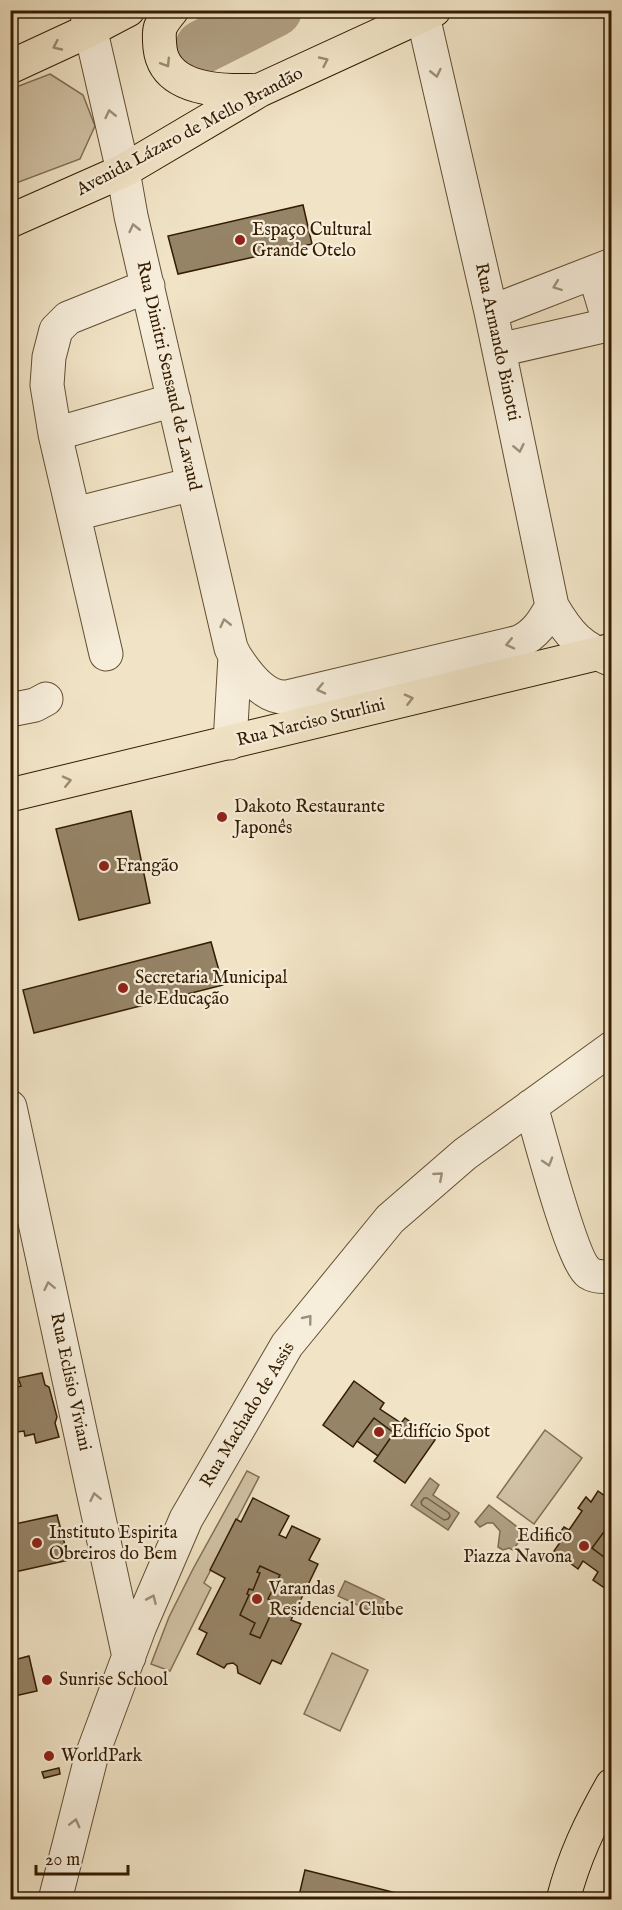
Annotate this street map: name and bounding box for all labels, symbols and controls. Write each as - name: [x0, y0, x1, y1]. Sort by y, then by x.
- one-way arrow: [53, 38, 64, 50]
- one-way arrow: [159, 57, 171, 67]
- one-way arrow: [318, 57, 329, 69]
- street label: Avenida Lázaro de Mello Brandão: [72, 62, 308, 202]
- one-way arrow: [429, 68, 442, 78]
- one-way arrow: [104, 110, 117, 120]
- place label: Espaço Cultural Grande Otelo: [252, 219, 372, 263]
- one-way arrow: [128, 224, 141, 234]
- marker: Espaço Cultural Grande Otelo: [233, 233, 247, 247]
- street label: Rua Dimitri Sensaud de Lavaud: [130, 259, 206, 493]
- street label: Rua Armando Binotti: [469, 261, 525, 423]
- one-way arrow: [552, 279, 563, 292]
- one-way arrow: [512, 443, 525, 453]
- one-way arrow: [219, 618, 232, 628]
- one-way arrow: [506, 636, 516, 649]
- one-way arrow: [316, 681, 326, 694]
- street label: Rua Narciso Sturlini: [234, 693, 388, 753]
- one-way arrow: [404, 693, 414, 706]
- one-way arrow: [62, 776, 72, 789]
- place label: Dakoto Restaurante Japonês: [232, 796, 385, 840]
- marker: Dakoto Restaurante Japonês: [215, 810, 229, 824]
- place label: Frangão: [116, 855, 179, 878]
- marker: Frangão: [97, 859, 111, 873]
- place label: Secretaria Municipal de Educação: [135, 967, 288, 1011]
- marker: Secretaria Municipal de Educação: [116, 981, 130, 995]
- one-way arrow: [541, 1156, 553, 1167]
- one-way arrow: [432, 1172, 443, 1183]
- one-way arrow: [43, 1281, 56, 1291]
- street label: Rua Eclisio Viviani: [44, 1311, 96, 1453]
- one-way arrow: [301, 1315, 312, 1326]
- street label: Rua Machado de Assis: [196, 1338, 300, 1492]
- place label: Edifício Spot: [391, 1421, 490, 1444]
- marker: Edifício Spot: [372, 1425, 386, 1439]
- one-way arrow: [89, 1492, 102, 1502]
- place label: Instituto Espirita Obreiros do Bem: [49, 1522, 178, 1566]
- place label: Edifico Piazza Navona: [463, 1525, 572, 1569]
- marker: Instituto Espirita Obreiros do Bem: [30, 1536, 44, 1550]
- marker: Edifico Piazza Navona: [577, 1539, 591, 1553]
- place label: Varandas Residencial Clube: [268, 1578, 403, 1622]
- marker: Varandas Residencial Clube: [250, 1592, 264, 1606]
- one-way arrow: [145, 1594, 157, 1605]
- place label: Sunrise School: [59, 1669, 168, 1692]
- marker: Sunrise School: [40, 1673, 54, 1687]
- place label: WorldPark: [61, 1745, 143, 1768]
- marker: WorldPark: [42, 1749, 56, 1763]
- one-way arrow: [68, 1818, 81, 1828]
- scale bar: [36, 1838, 128, 1876]
- text: 20 m: [45, 1849, 80, 1872]

